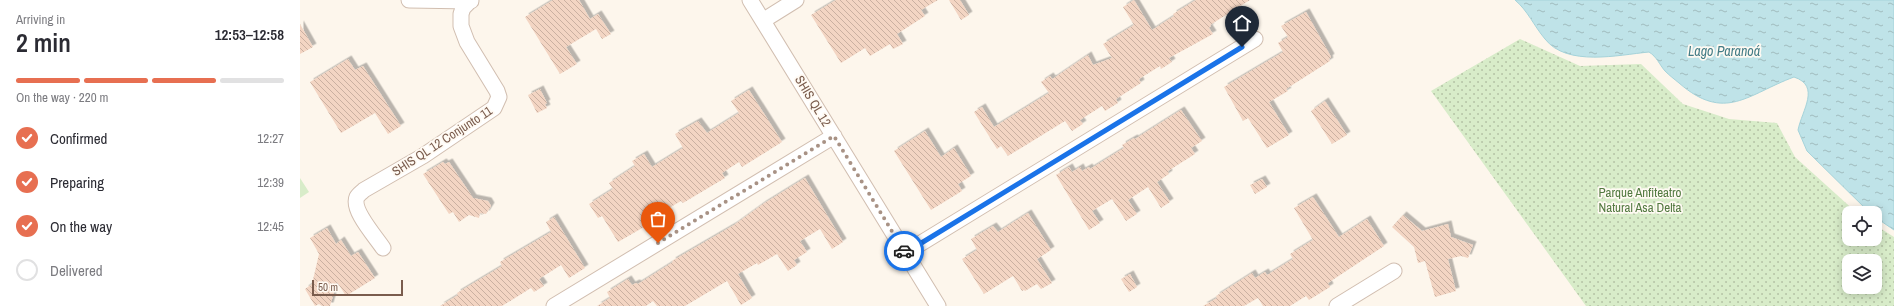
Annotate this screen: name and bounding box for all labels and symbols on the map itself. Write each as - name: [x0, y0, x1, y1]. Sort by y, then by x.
- pin: [1225, 6, 1259, 47]
- water label: Lago Paranoá: [1688, 42, 1760, 60]
- street label: SHIS QL 12: [791, 72, 835, 130]
- street label: SHIS QL 12 Conjunto 11: [389, 102, 495, 180]
- park label: Parque Anfiteatro Natural Asa Delta: [1599, 184, 1682, 216]
- pin: [641, 202, 675, 243]
- courier: [884, 231, 924, 271]
- scale bar: [312, 278, 403, 297]

